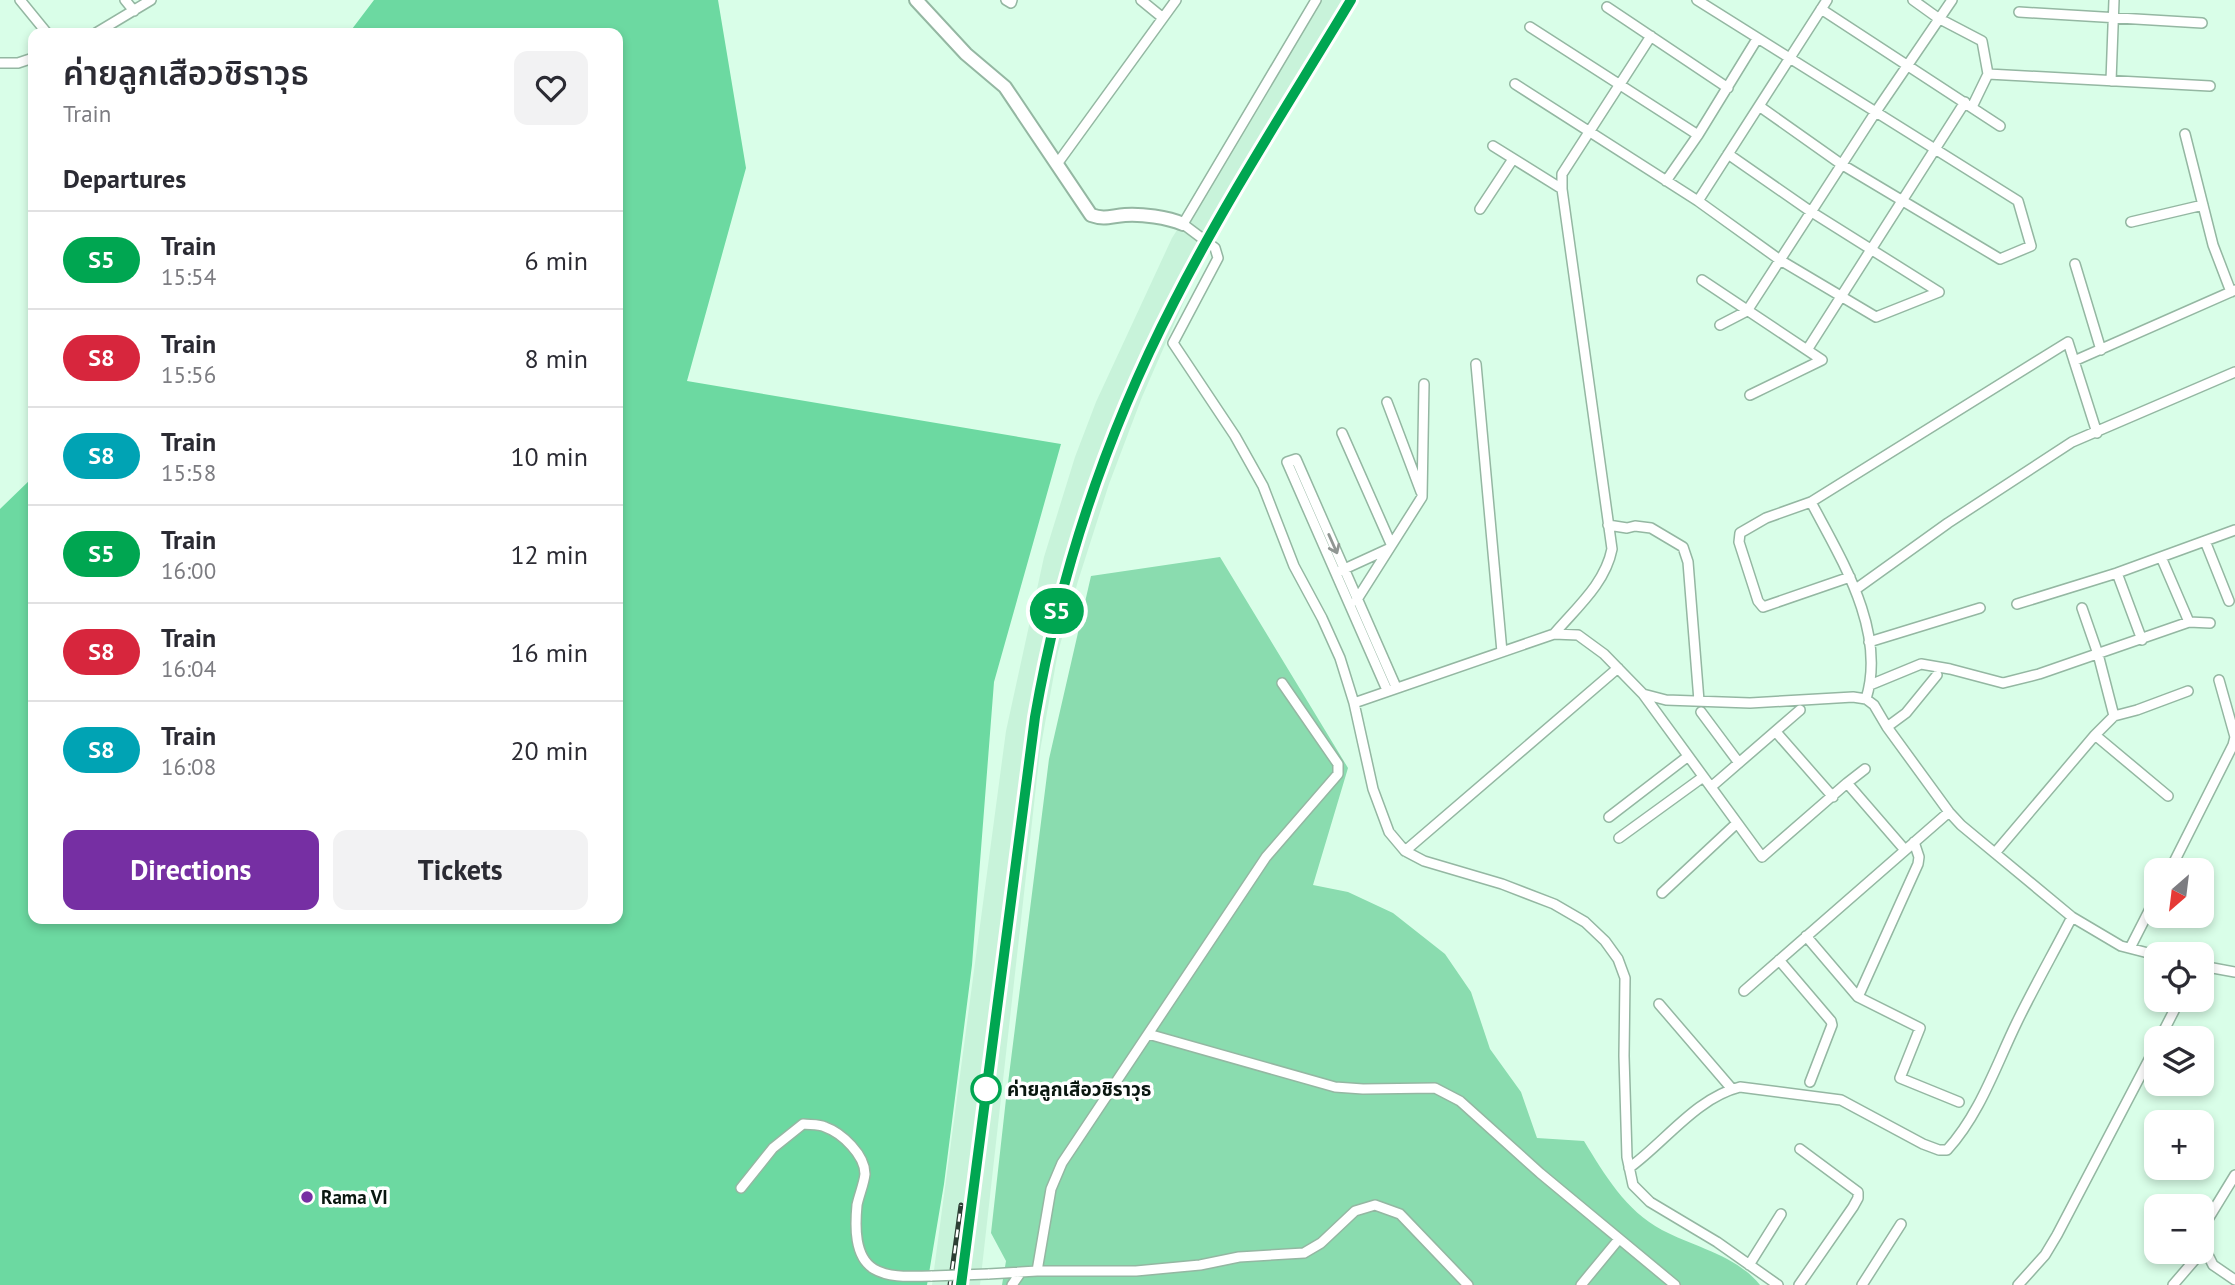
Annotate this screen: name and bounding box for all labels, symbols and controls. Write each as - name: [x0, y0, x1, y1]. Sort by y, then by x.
- text: ค่ายลูกเสือวชิราวุธ: [63, 51, 309, 94]
- button: heart: [514, 51, 588, 125]
- text: Train: [63, 99, 111, 128]
- text: Departures: [63, 162, 186, 195]
- text: Train: [161, 229, 216, 262]
- text: S5: [88, 244, 115, 275]
- text: 6 min: [525, 244, 588, 277]
- text: 15:54: [161, 262, 216, 291]
- text: Train: [161, 327, 216, 360]
- text: S8: [88, 342, 115, 373]
- text: 8 min: [525, 342, 588, 375]
- text: 15:56: [161, 360, 216, 389]
- text: Train: [161, 425, 216, 458]
- text: S8: [88, 440, 115, 471]
- text: 10 min: [510, 440, 588, 473]
- text: 15:58: [161, 458, 216, 487]
- text: Train: [161, 523, 216, 556]
- one-way arrow: [1327, 532, 1340, 554]
- text: S5: [88, 538, 115, 569]
- text: 12 min: [510, 538, 588, 571]
- text: 16:00: [161, 556, 216, 585]
- line badge: S5: [1026, 588, 1088, 634]
- text: S5: [1044, 595, 1070, 626]
- text: Train: [161, 621, 216, 654]
- text: S8: [88, 636, 115, 667]
- text: 16 min: [510, 636, 588, 669]
- text: 16:04: [161, 654, 216, 683]
- text: Train: [161, 719, 216, 752]
- text: S8: [88, 734, 115, 765]
- text: 20 min: [510, 734, 588, 767]
- text: 16:08: [161, 752, 216, 781]
- button: Directions: [63, 830, 319, 910]
- button: Tickets: [333, 830, 588, 910]
- north arrow: [2144, 858, 2214, 928]
- map controls: [2144, 858, 2214, 1264]
- button: locate: [2144, 942, 2214, 1012]
- button: layers: [2144, 1026, 2214, 1096]
- marker: ค่ายลูกเสือวชิราวุธ: [971, 1074, 1001, 1104]
- place label: ค่ายลูกเสือวชิราวุธ: [1007, 1077, 1151, 1101]
- button: +: [2144, 1110, 2214, 1180]
- place label: Rama VI: [321, 1185, 388, 1209]
- marker: Rama VI: [299, 1189, 315, 1205]
- button: −: [2144, 1194, 2214, 1264]

